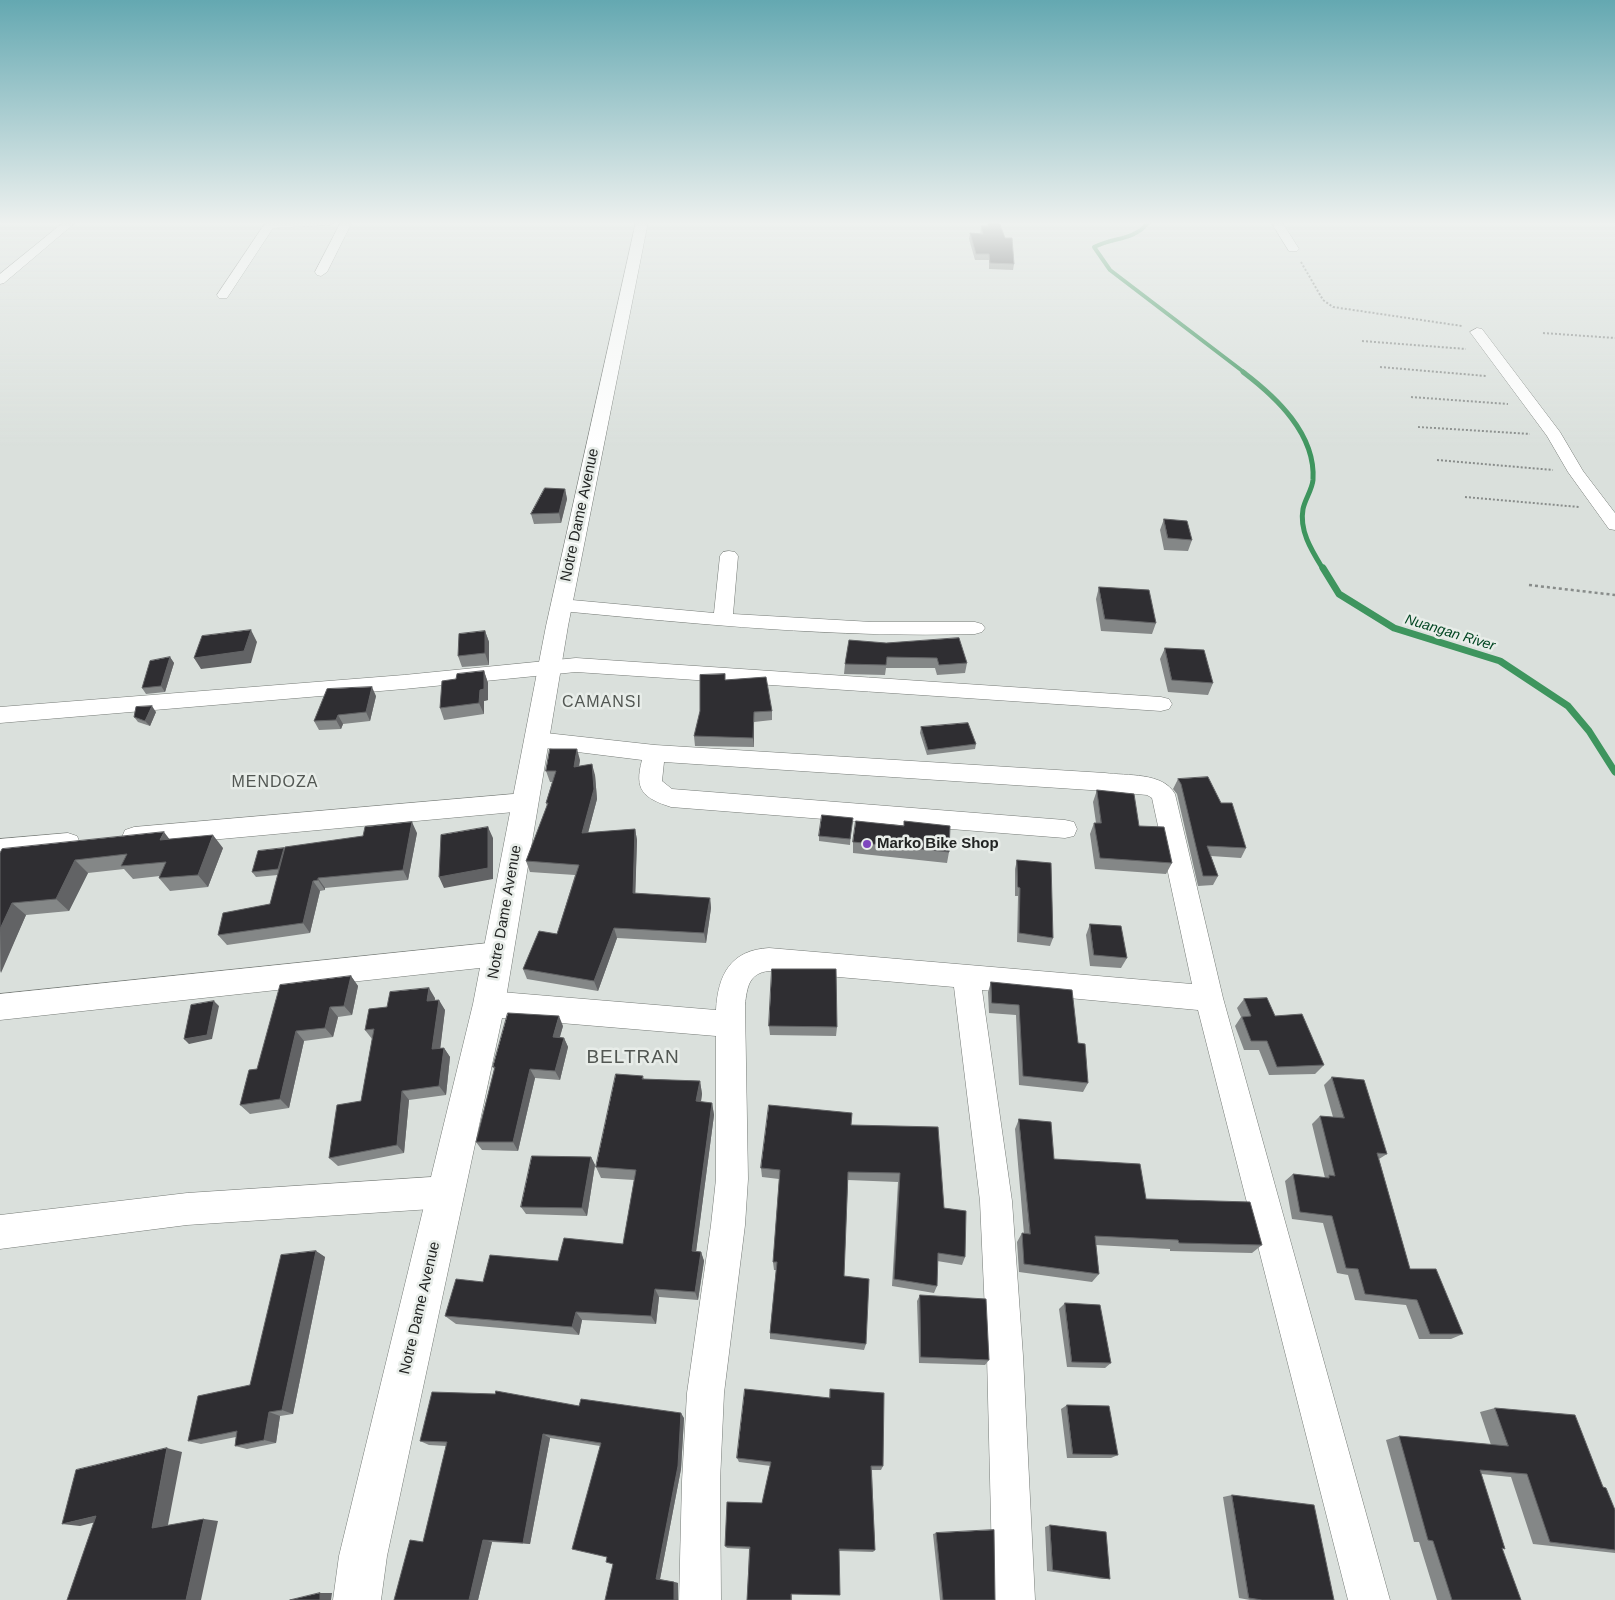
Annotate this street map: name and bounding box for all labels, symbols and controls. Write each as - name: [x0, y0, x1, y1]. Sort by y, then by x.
- street label: Notre Dame Avenue: [557, 447, 603, 583]
- water label: Nuangan River: [1403, 611, 1497, 655]
- district label: CAMANSI: [561, 693, 643, 713]
- district label: MENDOZA: [231, 773, 319, 793]
- place label: Marko Bike Shop: [877, 835, 999, 853]
- marker: Marko Bike Shop: [861, 838, 873, 850]
- street label: Notre Dame Avenue: [484, 844, 526, 980]
- district label: BELTRAN: [586, 1047, 680, 1069]
- street label: Notre Dame Avenue: [396, 1240, 444, 1376]

